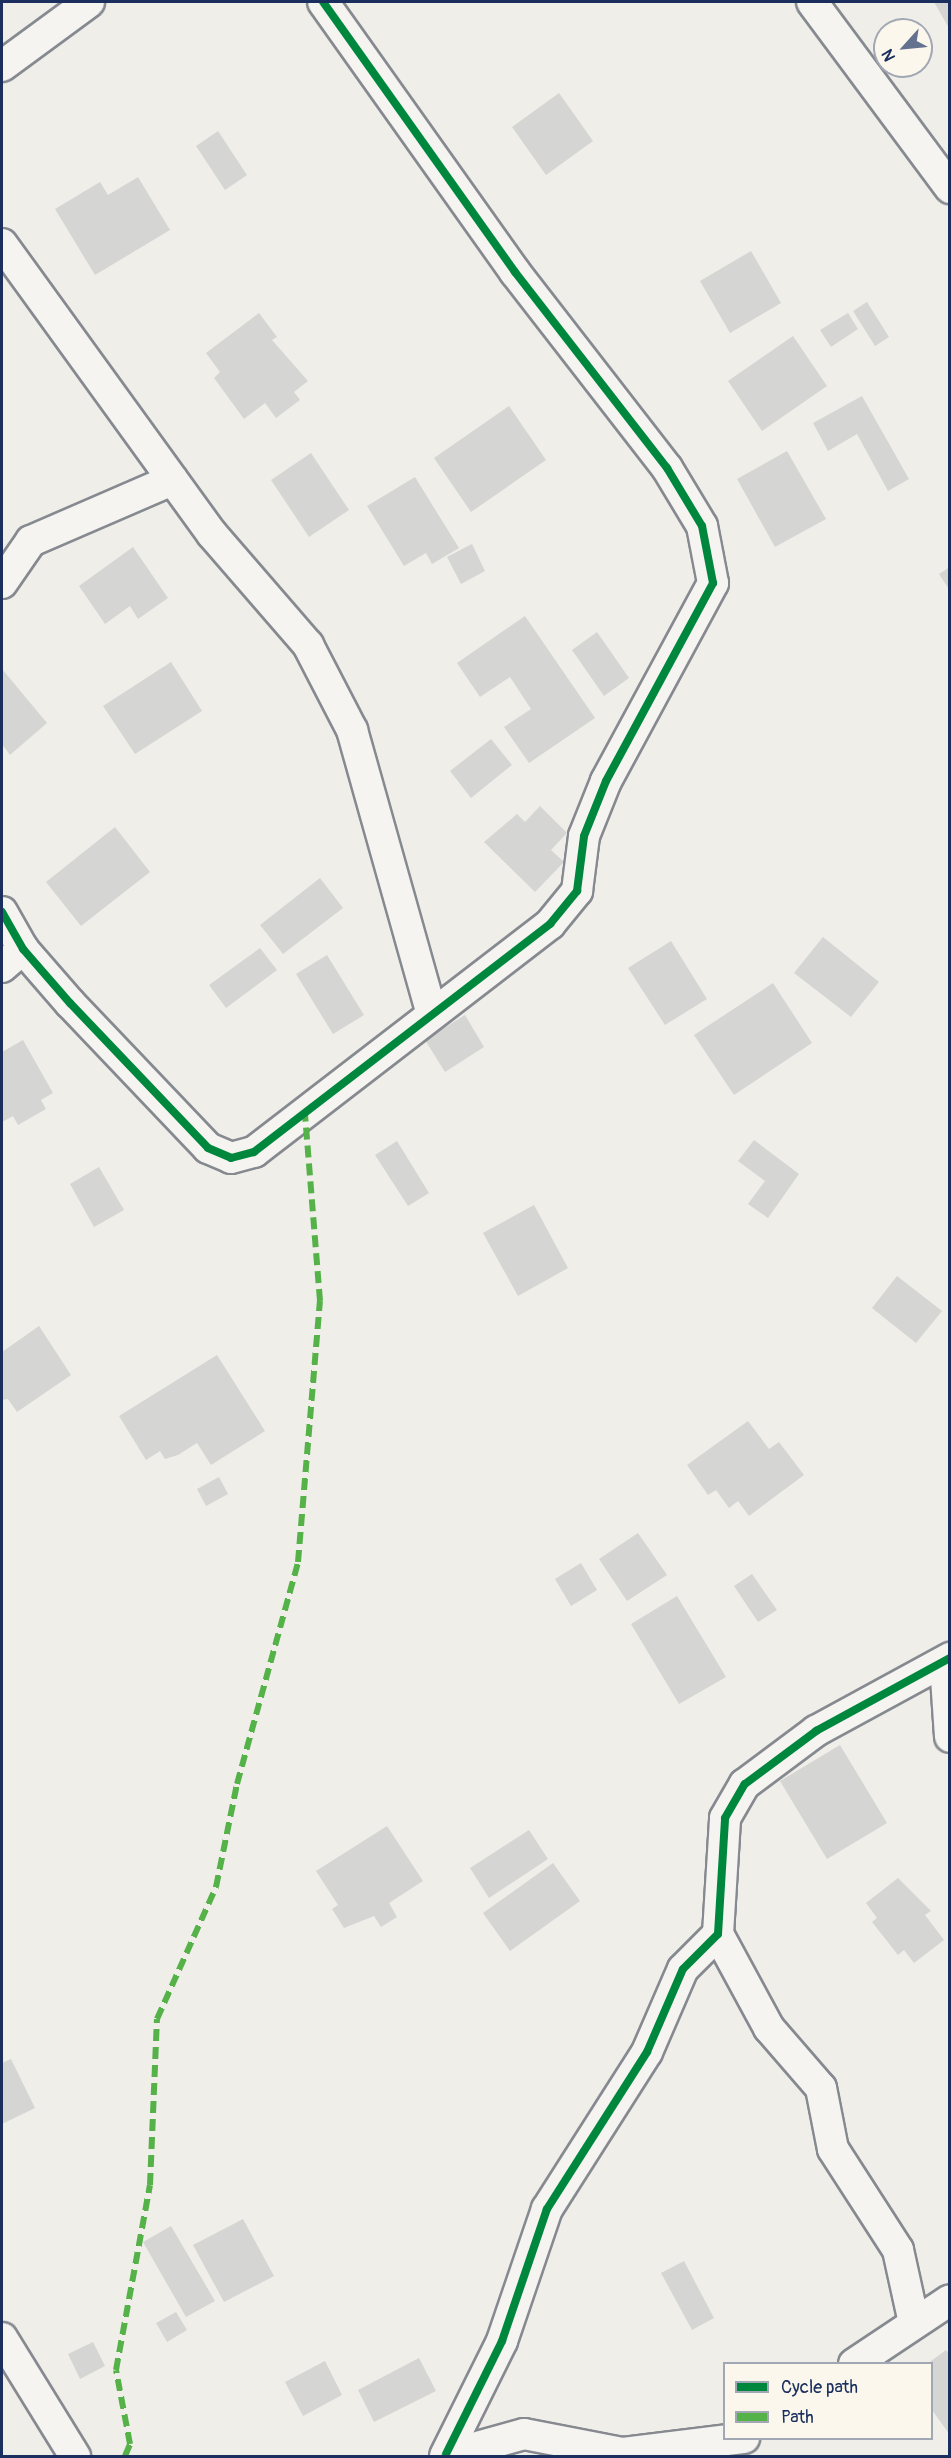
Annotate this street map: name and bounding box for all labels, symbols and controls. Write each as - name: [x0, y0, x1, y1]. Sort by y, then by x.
- north arrow: [873, 18, 933, 78]
- text: N: [877, 46, 900, 65]
- legend: [723, 2362, 933, 2440]
- text: Cycle path: [781, 2376, 858, 2399]
- text: Path: [781, 2406, 814, 2429]

